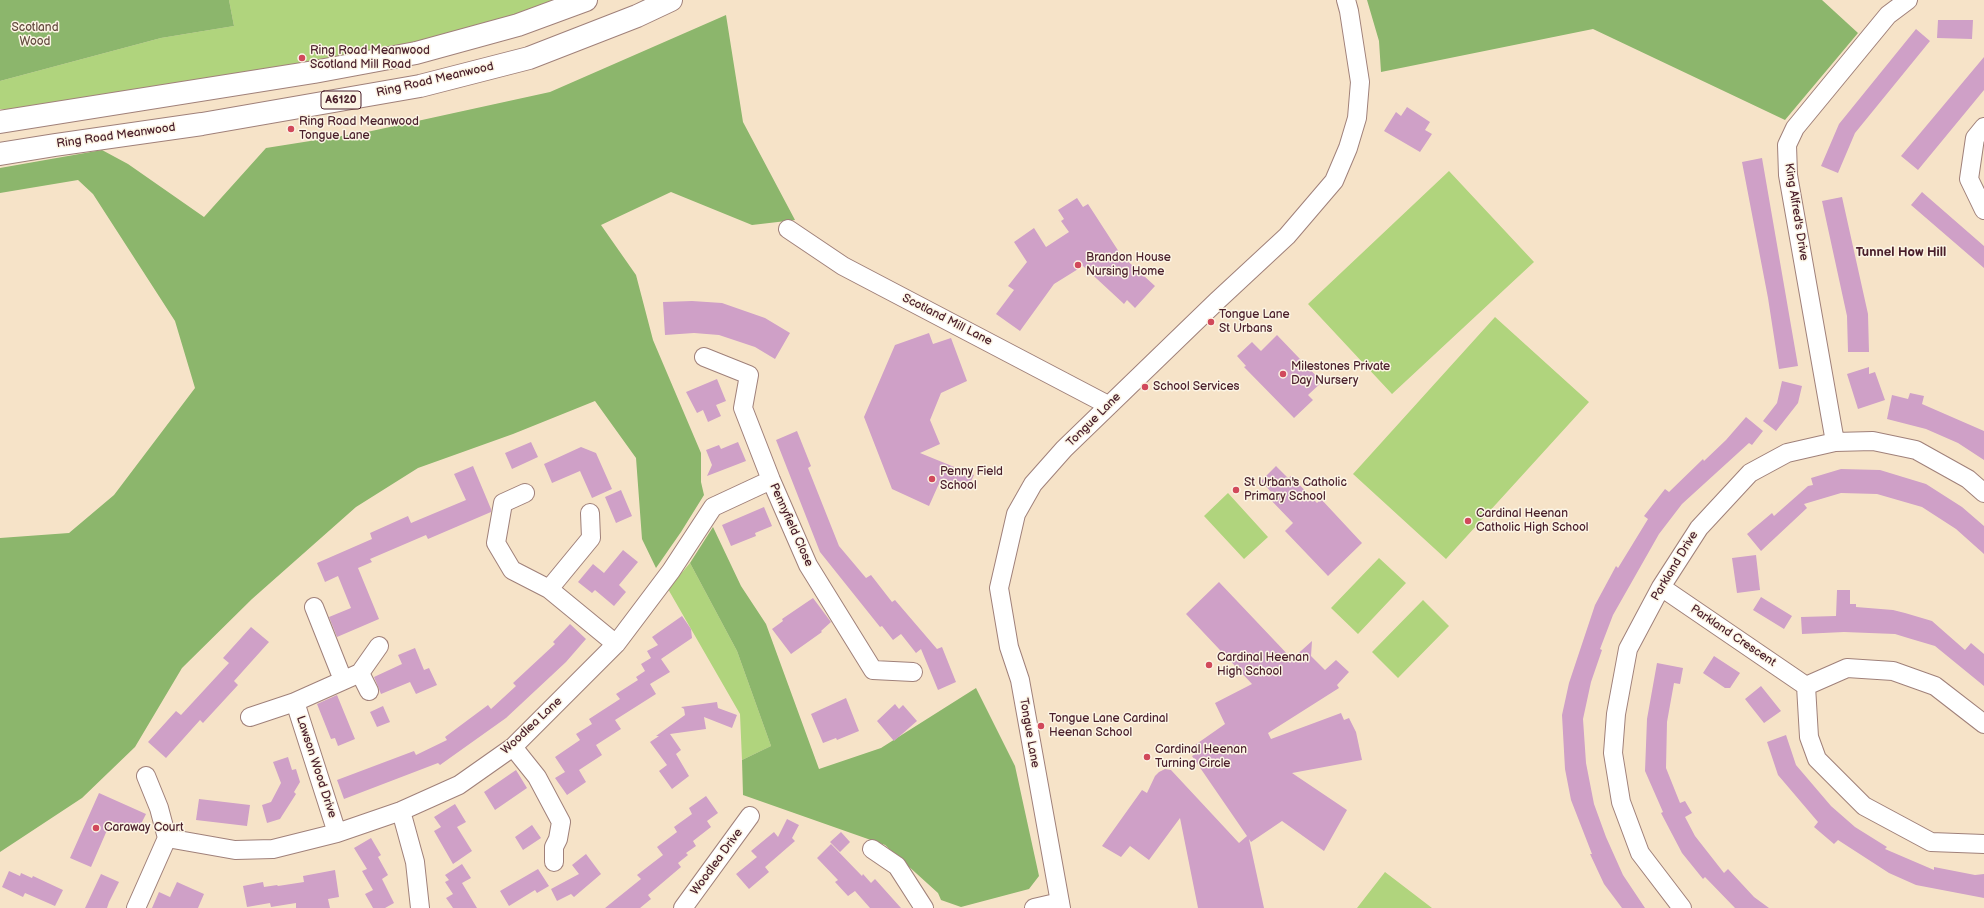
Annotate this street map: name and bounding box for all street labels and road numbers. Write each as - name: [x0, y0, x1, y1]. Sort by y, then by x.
- street label: Ring Road Meanwood: [375, 59, 495, 101]
- road number: A6120: [321, 91, 361, 109]
- street label: Ring Road Meanwood: [56, 121, 176, 151]
- street label: King Alfred's Drive: [1781, 162, 1811, 262]
- street label: Scotland Mill Lane: [900, 291, 994, 349]
- street label: Tongue Lane: [1064, 390, 1124, 450]
- street label: Pennyfield Close: [766, 481, 816, 569]
- street label: Parkland Drive: [1649, 529, 1701, 603]
- street label: Parkland Crescent: [1688, 602, 1778, 670]
- street label: Woodlea Lane: [499, 694, 565, 758]
- street label: Tongue Lane: [1016, 697, 1042, 769]
- street label: Lawson Wood Drive: [293, 714, 339, 820]
- street label: Woodlea Drive: [688, 826, 746, 898]

